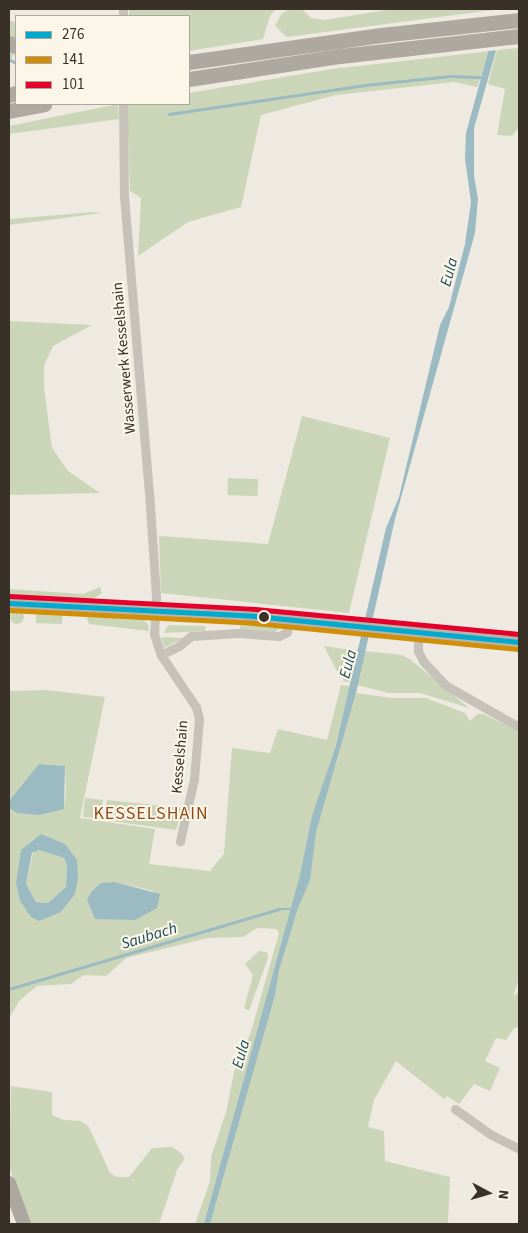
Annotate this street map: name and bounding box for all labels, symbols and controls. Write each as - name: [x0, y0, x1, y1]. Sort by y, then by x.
- legend: [15, 15, 190, 105]
- text: 276: [62, 24, 84, 45]
- text: 141: [62, 49, 84, 70]
- text: 101: [62, 74, 84, 95]
- water label: Eula: [436, 256, 462, 288]
- street label: Wasserwerk Kesselshain: [108, 281, 140, 435]
- unlabelled marker: [259, 612, 269, 622]
- water label: Eula: [335, 648, 361, 680]
- street label: Kesselshain: [168, 719, 192, 795]
- district label: KESSELSHAIN: [92, 803, 210, 825]
- water label: Saubach: [119, 918, 179, 954]
- water label: Eula: [228, 1037, 254, 1071]
- north arrow: [463, 1168, 513, 1218]
- text: N: [492, 1189, 513, 1200]

